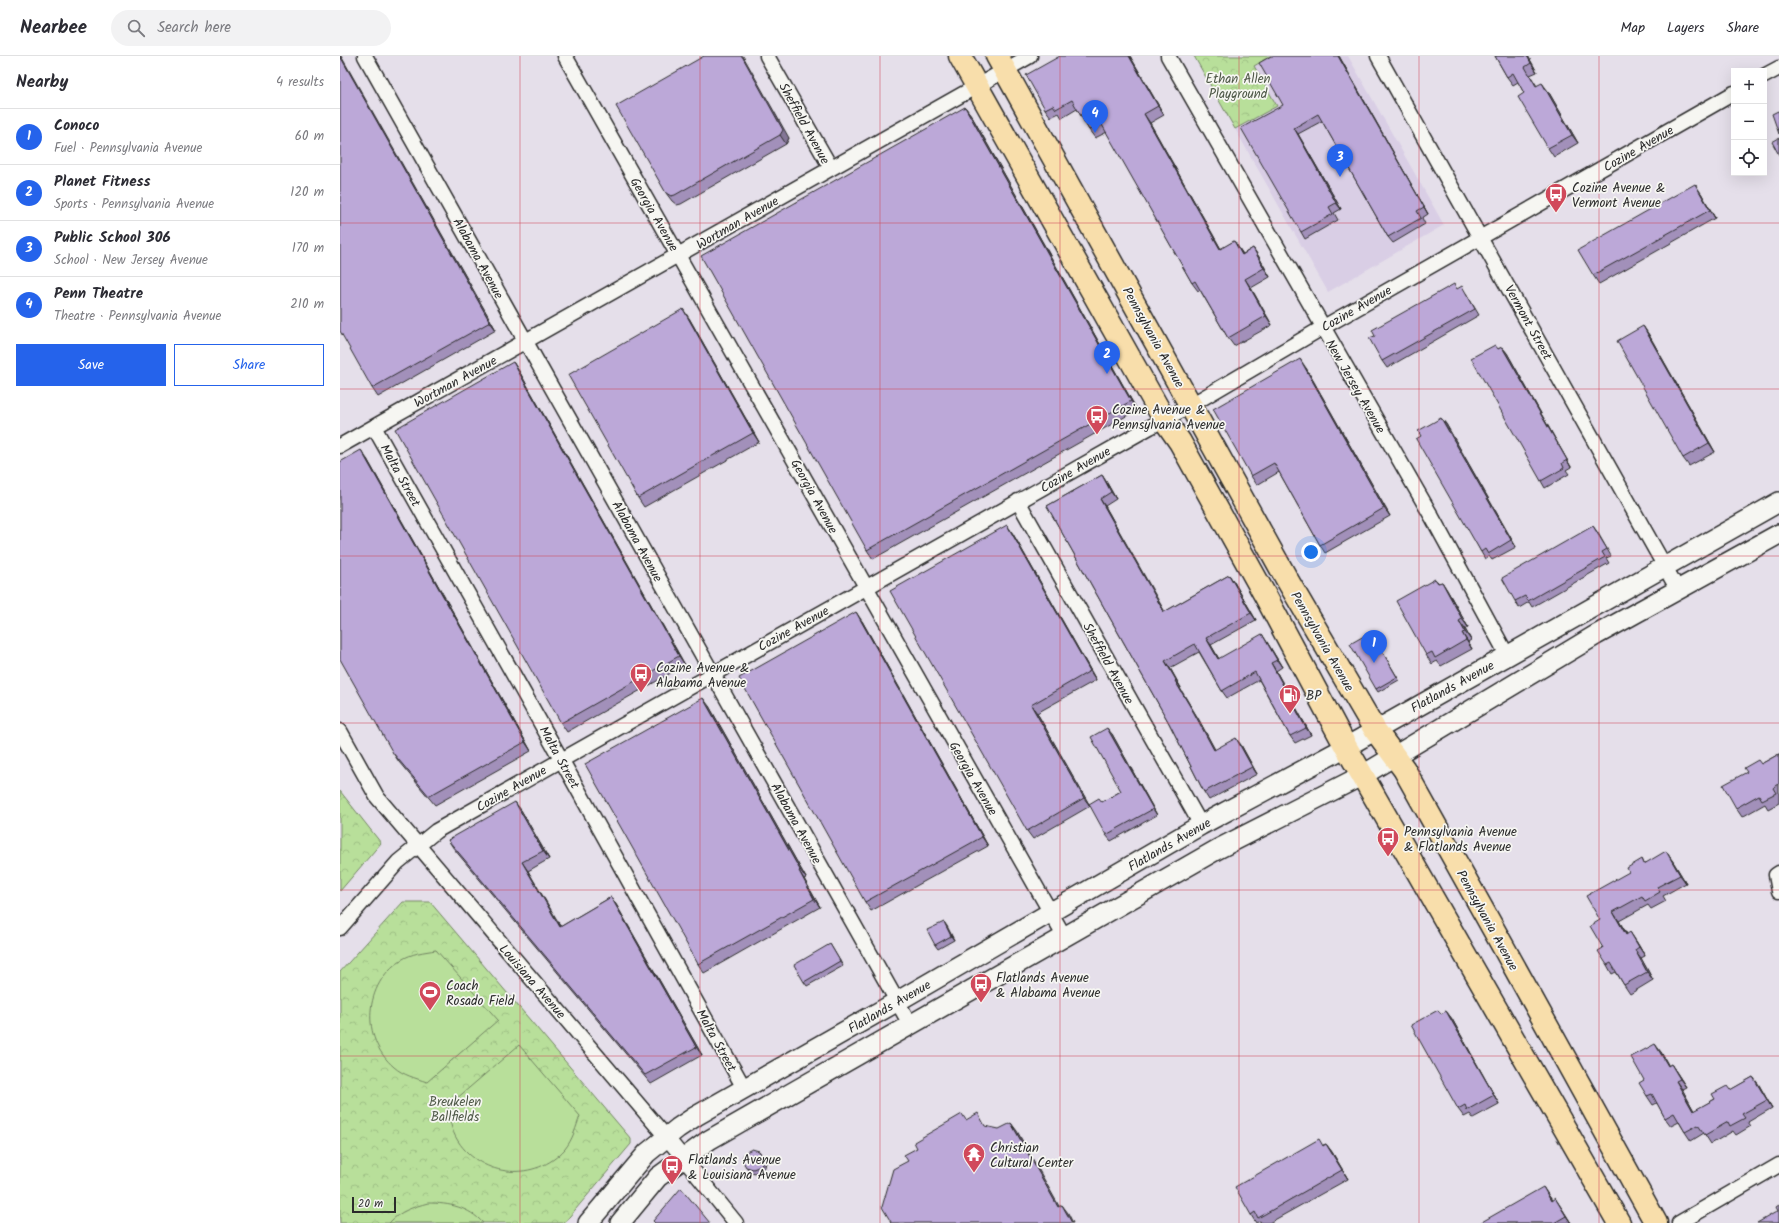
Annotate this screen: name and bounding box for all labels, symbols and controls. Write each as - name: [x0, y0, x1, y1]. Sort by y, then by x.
- search box: [111, 10, 391, 46]
- text: Nearbee: [20, 13, 87, 43]
- text: Search here: [157, 16, 231, 40]
- icon: search: [125, 17, 147, 39]
- text: Map: [1621, 17, 1645, 39]
- text: Layers: [1667, 17, 1705, 39]
- text: Share: [1727, 17, 1759, 39]
- map controls: [1731, 68, 1767, 176]
- button: +: [1731, 68, 1767, 104]
- text: Nearby: [16, 69, 68, 96]
- park label: Ethan Allen Playground: [1206, 69, 1271, 105]
- text: 4 results: [276, 72, 324, 93]
- street label: Sheffield Avenue: [773, 79, 835, 169]
- pin: 4: [1082, 100, 1108, 133]
- button: −: [1731, 104, 1767, 140]
- text: Conoco: [54, 114, 99, 138]
- street label: Cozine Avenue: [1599, 120, 1678, 178]
- text: 1: [27, 126, 31, 147]
- text: 60 m: [295, 126, 324, 147]
- text: Fuel · Pennsylvania Avenue: [54, 138, 202, 159]
- button: locate: [1731, 140, 1767, 176]
- pin: 3: [1327, 144, 1353, 177]
- text: Planet Fitness: [54, 170, 150, 194]
- street label: Georgia Avenue: [624, 174, 684, 256]
- place label: Cozine Avenue & Vermont Avenue: [1572, 178, 1665, 214]
- bus stop icon: Cozine Avenue & Vermont Avenue: [1543, 181, 1569, 214]
- text: 2: [25, 182, 33, 203]
- text: 120 m: [290, 182, 324, 203]
- street label: Wortman Avenue: [693, 191, 783, 255]
- text: Sports · Pennsylvania Avenue: [54, 194, 214, 215]
- street label: Alabama Avenue: [447, 214, 509, 303]
- text: Public School 306: [54, 226, 171, 250]
- text: 3: [25, 238, 33, 259]
- text: 170 m: [292, 238, 324, 259]
- text: School · New Jersey Avenue: [54, 250, 208, 271]
- street label: Cozine Avenue: [1317, 280, 1396, 338]
- street label: Vermont Street: [1498, 281, 1558, 365]
- text: Penn Theatre: [54, 282, 143, 306]
- street label: Pennsylvania Avenue: [1116, 283, 1189, 392]
- text: 4: [25, 294, 33, 315]
- text: 210 m: [290, 294, 324, 315]
- text: Theatre · Pennsylvania Avenue: [54, 306, 221, 327]
- street label: New Jersey Avenue: [1319, 336, 1390, 438]
- pin: 2: [1094, 341, 1120, 374]
- button: Save: [16, 344, 166, 386]
- button: Share: [174, 344, 324, 386]
- street label: Wortman Avenue: [410, 351, 501, 414]
- place label: Cozine Avenue & Pennsylvania Avenue: [1112, 400, 1225, 436]
- bus stop icon: Cozine Avenue & Pennsylvania Avenue: [1084, 403, 1110, 436]
- street label: Malta Street: [374, 441, 426, 512]
- street label: Cozine Avenue: [1036, 441, 1115, 499]
- street label: Georgia Avenue: [784, 455, 843, 538]
- street label: Alabama Avenue: [606, 497, 668, 586]
- your location: [1301, 542, 1321, 562]
- street label: Pennsylvania Avenue: [1284, 588, 1359, 696]
- street label: Cozine Avenue: [754, 601, 833, 658]
- street label: Sheffield Avenue: [1077, 619, 1139, 709]
- pin: 1: [1361, 630, 1387, 663]
- street label: Flatlands Avenue: [1407, 656, 1499, 719]
- place label: Cozine Avenue & Alabama Avenue: [656, 658, 749, 694]
- bus stop icon: Cozine Avenue & Alabama Avenue: [628, 661, 654, 694]
- fuel station icon: BP: [1277, 682, 1303, 715]
- place label: BP: [1306, 686, 1322, 707]
- street label: Malta Street: [533, 723, 585, 794]
- street label: Georgia Avenue: [943, 738, 1003, 820]
- street label: Cozine Avenue: [472, 760, 551, 818]
- street label: Alabama Avenue: [765, 779, 827, 868]
- street label: Flatlands Avenue: [1124, 813, 1215, 878]
- place label: Pennsylvania Avenue & Flatlands Avenue: [1404, 822, 1517, 858]
- bus stop icon: Pennsylvania Avenue & Flatlands Avenue: [1375, 825, 1401, 858]
- street label: Pennsylvania Avenue: [1450, 866, 1523, 975]
- street label: Louisiana Avenue: [493, 940, 571, 1024]
- place label: Flatlands Avenue & Alabama Avenue: [996, 968, 1101, 1004]
- bus stop icon: Flatlands Avenue & Alabama Avenue: [968, 971, 994, 1004]
- street label: Flatlands Avenue: [844, 975, 935, 1040]
- place label: Coach Rosado Field: [446, 976, 515, 1012]
- sports icon: Coach Rosado Field: [417, 979, 443, 1012]
- street label: Malta Street: [690, 1006, 742, 1077]
- park label: Breukelen Ballfields: [429, 1092, 481, 1128]
- place label: Christian Cultural Center: [990, 1138, 1074, 1174]
- temple icon: Christian Cultural Center: [961, 1141, 987, 1174]
- place label: Flatlands Avenue & Louisiana Avenue: [688, 1150, 796, 1186]
- bus stop icon: Flatlands Avenue & Louisiana Avenue: [659, 1153, 685, 1186]
- scale bar: [352, 1195, 396, 1214]
- text: 20 m: [358, 1195, 383, 1213]

